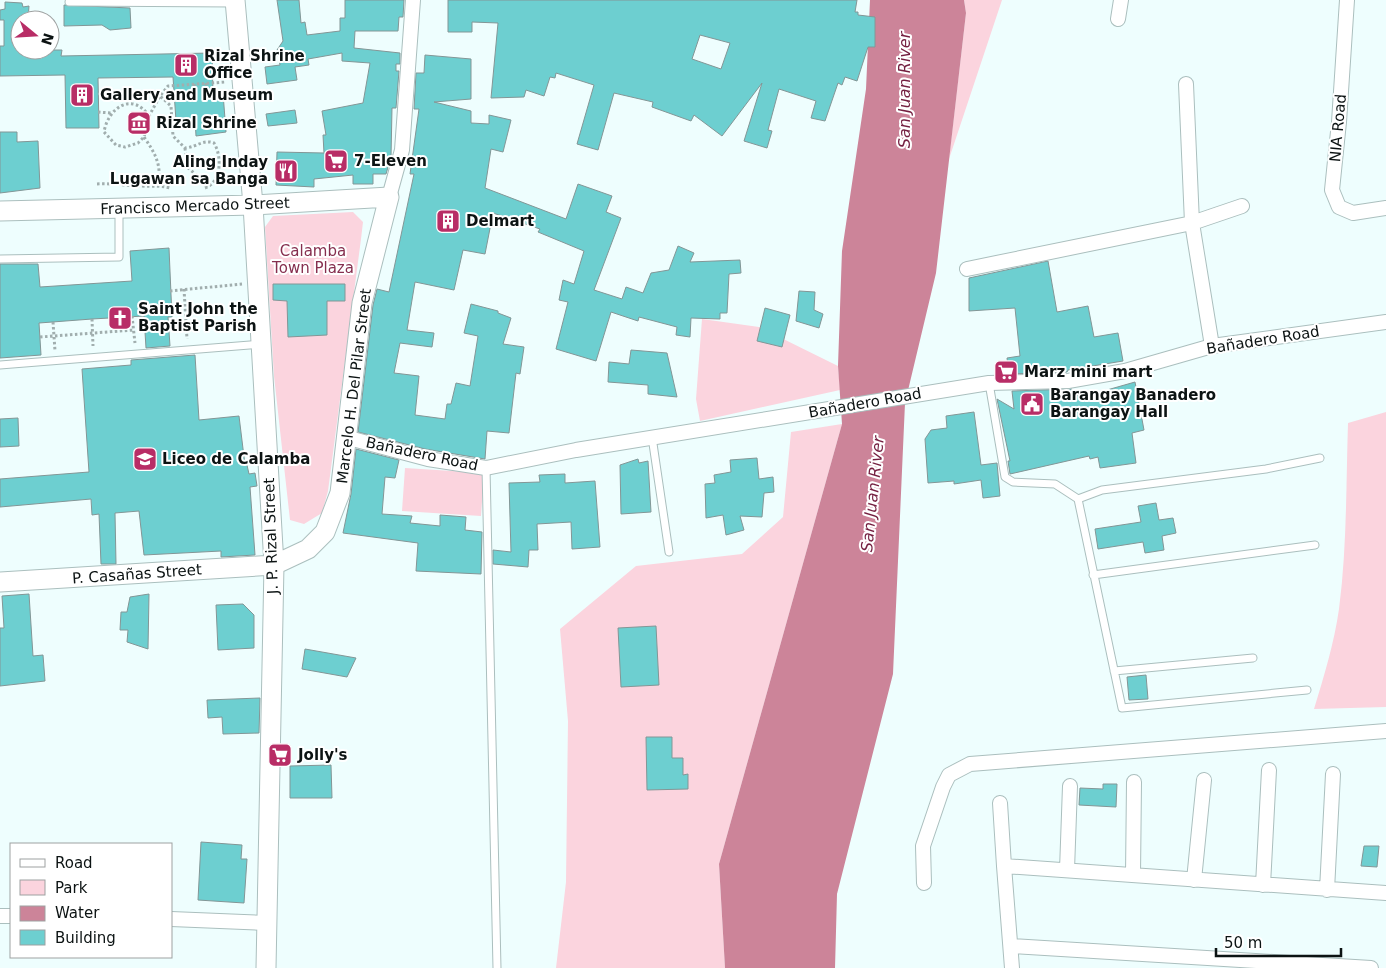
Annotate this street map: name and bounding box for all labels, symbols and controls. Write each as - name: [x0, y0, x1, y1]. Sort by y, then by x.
- north arrow: [10, 10, 60, 60]
- water label: San Juan River: [895, 30, 914, 148]
- text: N: [38, 31, 57, 47]
- place label: Rizal Shrine Office: [204, 47, 305, 82]
- building icon: Rizal Shrine Office: [173, 52, 199, 78]
- building icon: Gallery and Museum: [69, 82, 95, 108]
- place label: Gallery and Museum: [100, 86, 273, 104]
- street label: NIA Road: [1326, 93, 1350, 163]
- museum icon: Rizal Shrine: [126, 110, 152, 136]
- place label: Rizal Shrine: [156, 114, 257, 132]
- supermarket icon: 7-Eleven: [323, 148, 349, 174]
- place label: 7-Eleven: [354, 152, 427, 170]
- place label: Aling Inday Lugawan sa Banga: [110, 153, 268, 188]
- restaurant icon: Aling Inday Lugawan sa Banga: [273, 158, 299, 184]
- street label: Francisco Mercado Street: [100, 194, 290, 218]
- building icon: Delmart: [435, 208, 461, 234]
- place label: Delmart: [466, 212, 534, 230]
- park label: Calamba Town Plaza: [271, 242, 354, 277]
- street label: Marcelo H. Del Pilar Street: [333, 287, 375, 485]
- place label: Saint John the Baptist Parish: [138, 300, 258, 335]
- church icon: Saint John the Baptist Parish: [107, 305, 133, 331]
- street label: Bañadero Road: [1205, 322, 1321, 358]
- supermarket icon: Marz mini mart: [993, 359, 1019, 385]
- place label: Marz mini mart: [1024, 363, 1153, 381]
- street label: Bañadero Road: [807, 384, 923, 422]
- place label: Barangay Banadero Barangay Hall: [1050, 386, 1216, 421]
- public building icon: Barangay Banadero Barangay Hall: [1019, 391, 1045, 417]
- street label: Bañadero Road: [364, 433, 480, 475]
- water label: San Juan River: [857, 434, 888, 553]
- school or university icon: Liceo de Calamba: [132, 446, 158, 472]
- place label: Liceo de Calamba: [162, 450, 310, 468]
- street label: J. P. Rizal Street: [260, 477, 282, 595]
- street label: P. Casañas Street: [72, 560, 202, 588]
- supermarket icon: Jolly's: [267, 742, 293, 768]
- place label: Jolly's: [297, 746, 348, 764]
- legend: [10, 843, 172, 958]
- text: Road: [55, 854, 93, 872]
- text: Park: [55, 879, 88, 897]
- text: Water: [55, 904, 100, 922]
- scale bar: [1216, 926, 1341, 958]
- text: Building: [55, 929, 116, 947]
- text: 50 m: [1224, 934, 1262, 952]

